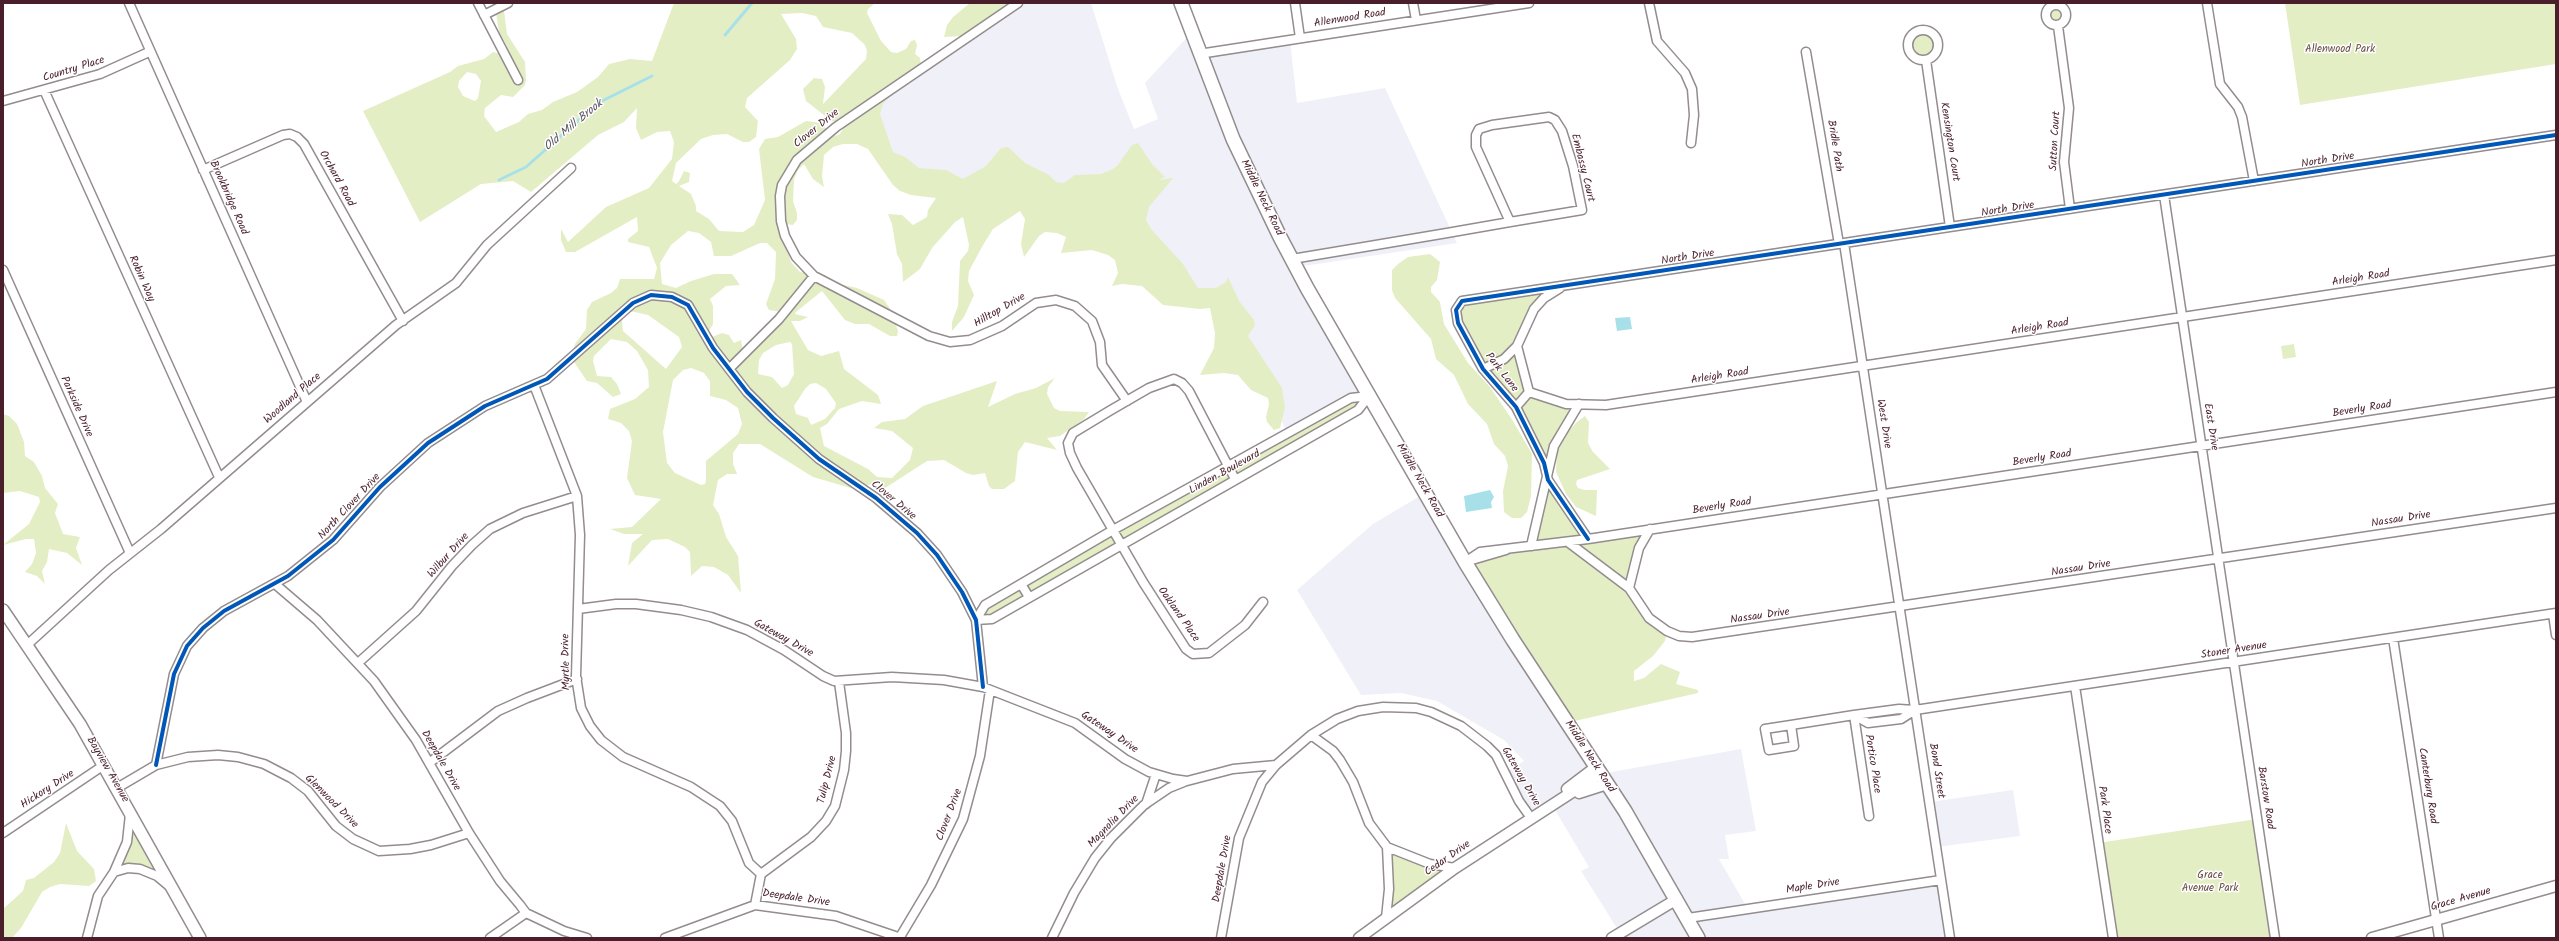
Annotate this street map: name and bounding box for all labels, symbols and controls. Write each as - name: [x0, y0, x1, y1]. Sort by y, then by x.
- street label: Allenwood Road: [1313, 7, 1387, 31]
- park label: Allenwood Park: [2305, 43, 2375, 57]
- street label: Country Place: [42, 54, 106, 86]
- water label: Old Mill Brook: [542, 97, 606, 155]
- street label: Kensington Court: [1936, 101, 1962, 183]
- street label: Clover Drive: [792, 107, 842, 151]
- street label: Sutton Court: [2048, 111, 2064, 171]
- street label: Bridle Path: [1823, 119, 1845, 173]
- street label: Embassy Court: [1567, 133, 1597, 203]
- street label: Orchard Road: [315, 149, 357, 209]
- street label: North Drive: [2301, 150, 2355, 172]
- street label: Middle Neck Road: [1237, 158, 1285, 238]
- street label: Brookbridge Road: [206, 159, 250, 237]
- street label: North Drive: [1981, 199, 2035, 221]
- street label: North Drive: [1661, 247, 1715, 269]
- street label: Robin Way: [125, 254, 157, 304]
- street label: Arleigh Road: [2331, 268, 2391, 290]
- street label: Hilltop Drive: [972, 291, 1028, 331]
- street label: Arleigh Road: [2010, 317, 2070, 339]
- street label: Park Lane: [1482, 351, 1520, 395]
- street label: Arleigh Road: [1690, 366, 1750, 388]
- street label: Woodland Place: [262, 371, 324, 427]
- street label: Parkside Drive: [57, 375, 95, 439]
- street label: West Drive: [1873, 398, 1893, 450]
- street label: Beverly Road: [2332, 399, 2392, 421]
- street label: East Drive: [2200, 402, 2220, 452]
- street label: Middle Neck Road: [1392, 442, 1446, 520]
- street label: Linden Boulevard: [1187, 448, 1263, 498]
- street label: Beverly Road: [2012, 448, 2072, 470]
- street label: North Clover Drive: [316, 471, 384, 543]
- street label: Clover Drive: [868, 478, 918, 524]
- street label: Beverly Road: [1692, 496, 1752, 518]
- street label: Nassau Drive: [2370, 509, 2432, 531]
- street label: Wilbur Drive: [425, 531, 473, 581]
- street label: Nassau Drive: [2050, 558, 2112, 580]
- street label: Oakland Place: [1154, 585, 1202, 645]
- street label: Nassau Drive: [1729, 606, 1791, 628]
- street label: Gateway Drive: [751, 617, 815, 661]
- street label: Myrtle Drive: [560, 634, 574, 690]
- street label: Stoner Avenue: [2200, 639, 2268, 663]
- street label: Gateway Drive: [1078, 709, 1140, 757]
- street label: Middle Neck Road: [1561, 718, 1617, 796]
- street label: Deepdale Drive: [417, 728, 463, 794]
- street label: Portico Place: [1861, 734, 1883, 794]
- street label: Bayview Avenue: [83, 735, 131, 805]
- street label: Bond Street: [1925, 742, 1947, 800]
- street label: Gateway Drive: [1498, 745, 1542, 809]
- street label: Canterbury Road: [2414, 747, 2440, 825]
- street label: Tulip Drive: [816, 755, 840, 805]
- street label: Barstow Road: [2254, 766, 2276, 830]
- street label: Hickory Drive: [19, 768, 77, 812]
- street label: Glenwood Drive: [301, 772, 361, 832]
- street label: Park Place: [2094, 785, 2114, 835]
- street label: Clover Drive: [934, 787, 966, 843]
- street label: Magnolia Drive: [1086, 793, 1142, 851]
- street label: Deepdale Drive: [1211, 834, 1235, 904]
- street label: Cedar Drive: [1422, 838, 1474, 880]
- park label: Grace Avenue Park: [2182, 869, 2238, 895]
- street label: Maple Drive: [1785, 876, 1841, 898]
- street label: Grace Avenue: [2429, 885, 2493, 915]
- street label: Deepdale Drive: [761, 888, 831, 910]

